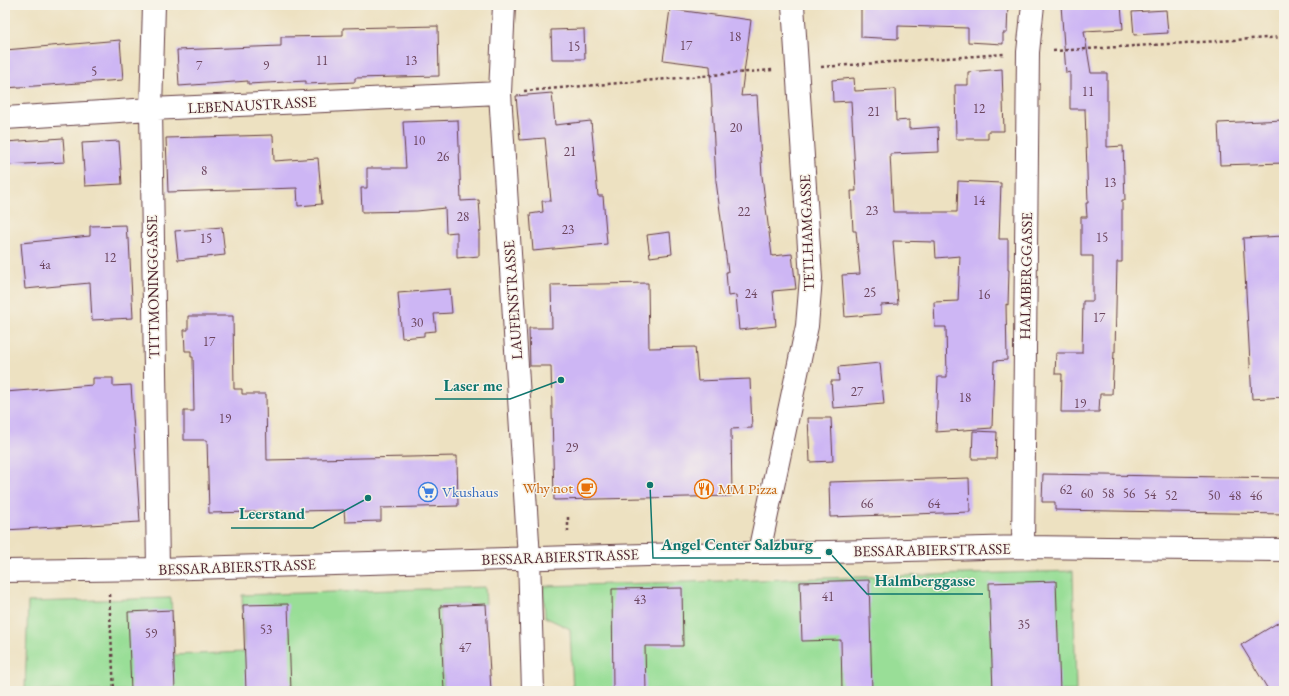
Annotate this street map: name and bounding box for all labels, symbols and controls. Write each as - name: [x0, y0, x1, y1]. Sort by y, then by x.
- house number: 18: [729, 28, 741, 45]
- house number: 17: [680, 37, 693, 54]
- house number: 15: [568, 38, 580, 55]
- house number: 11: [316, 52, 328, 69]
- house number: 13: [405, 52, 417, 69]
- house number: 7: [196, 57, 203, 74]
- house number: 9: [263, 57, 270, 74]
- house number: 5: [91, 63, 97, 80]
- house number: 11: [1082, 83, 1094, 100]
- street label: LEBENAUSTRASSE: [187, 92, 317, 117]
- house number: 12: [973, 100, 986, 117]
- house number: 21: [868, 103, 880, 120]
- house number: 20: [730, 119, 742, 136]
- house number: 10: [413, 132, 425, 149]
- house number: 21: [564, 143, 576, 160]
- house number: 26: [437, 148, 449, 165]
- house number: 8: [201, 162, 207, 179]
- street label: TETLHAMGASSE: [795, 174, 818, 292]
- house number: 13: [1104, 174, 1116, 191]
- house number: 14: [973, 192, 986, 209]
- house number: 23: [866, 202, 878, 219]
- house number: 22: [738, 203, 751, 220]
- house number: 28: [457, 208, 469, 225]
- street label: HALMBERGGASSE: [1015, 212, 1036, 340]
- street label: TITTMONINGGASSE: [142, 214, 163, 359]
- house number: 23: [562, 221, 574, 238]
- house number: 15: [1096, 229, 1108, 246]
- house number: 15: [200, 230, 212, 247]
- street label: LAUFENSTRASSE: [499, 239, 526, 360]
- house number: 12: [104, 249, 117, 266]
- house number: 4a: [39, 256, 52, 273]
- house number: 25: [864, 284, 876, 301]
- house number: 24: [745, 285, 758, 302]
- house number: 16: [978, 286, 990, 303]
- house number: 17: [1093, 309, 1106, 326]
- house number: 30: [411, 314, 423, 331]
- house number: 17: [203, 333, 216, 350]
- callout: Laser me: [435, 371, 510, 399]
- text: Laser me: [444, 375, 503, 396]
- house number: 27: [851, 383, 864, 400]
- house number: 18: [959, 389, 971, 406]
- house number: 19: [1074, 395, 1087, 412]
- house number: 19: [219, 410, 232, 427]
- house number: 29: [566, 439, 579, 456]
- cafe icon: Why not: [576, 477, 598, 499]
- place label: Why not: [523, 478, 573, 497]
- restaurant icon: MM Pizza: [693, 478, 715, 500]
- place label: MM Pizza: [718, 479, 777, 498]
- supermarket icon: Vkushaus: [417, 481, 439, 503]
- house number: 62: [1060, 481, 1073, 498]
- place label: Vkushaus: [442, 482, 498, 501]
- house number: 60: [1081, 485, 1093, 502]
- house number: 58: [1102, 485, 1114, 502]
- house number: 56: [1123, 485, 1135, 502]
- house number: 54: [1144, 486, 1157, 503]
- house number: 52: [1165, 487, 1178, 504]
- house number: 50: [1208, 487, 1220, 504]
- house number: 48: [1229, 487, 1241, 504]
- house number: 46: [1250, 487, 1262, 504]
- house number: 66: [861, 495, 873, 512]
- house number: 64: [928, 495, 941, 512]
- callout: Leerstand: [231, 500, 313, 528]
- text: Leerstand: [239, 503, 305, 524]
- callout: Angel Center Salzburg: [653, 530, 821, 558]
- text: Angel Center Salzburg: [660, 534, 814, 555]
- street label: BESSARABIERSTRASSE: [853, 539, 1011, 560]
- street label: BESSARABIERSTRASSE: [481, 544, 640, 569]
- street label: BESSARABIERSTRASSE: [158, 554, 317, 579]
- callout: Halmberggasse: [867, 566, 983, 594]
- text: Halmberggasse: [875, 570, 975, 591]
- house number: 41: [822, 588, 834, 605]
- house number: 43: [634, 591, 646, 608]
- house number: 35: [1018, 616, 1030, 633]
- house number: 53: [260, 621, 272, 638]
- house number: 59: [145, 625, 158, 642]
- house number: 47: [459, 639, 472, 656]

